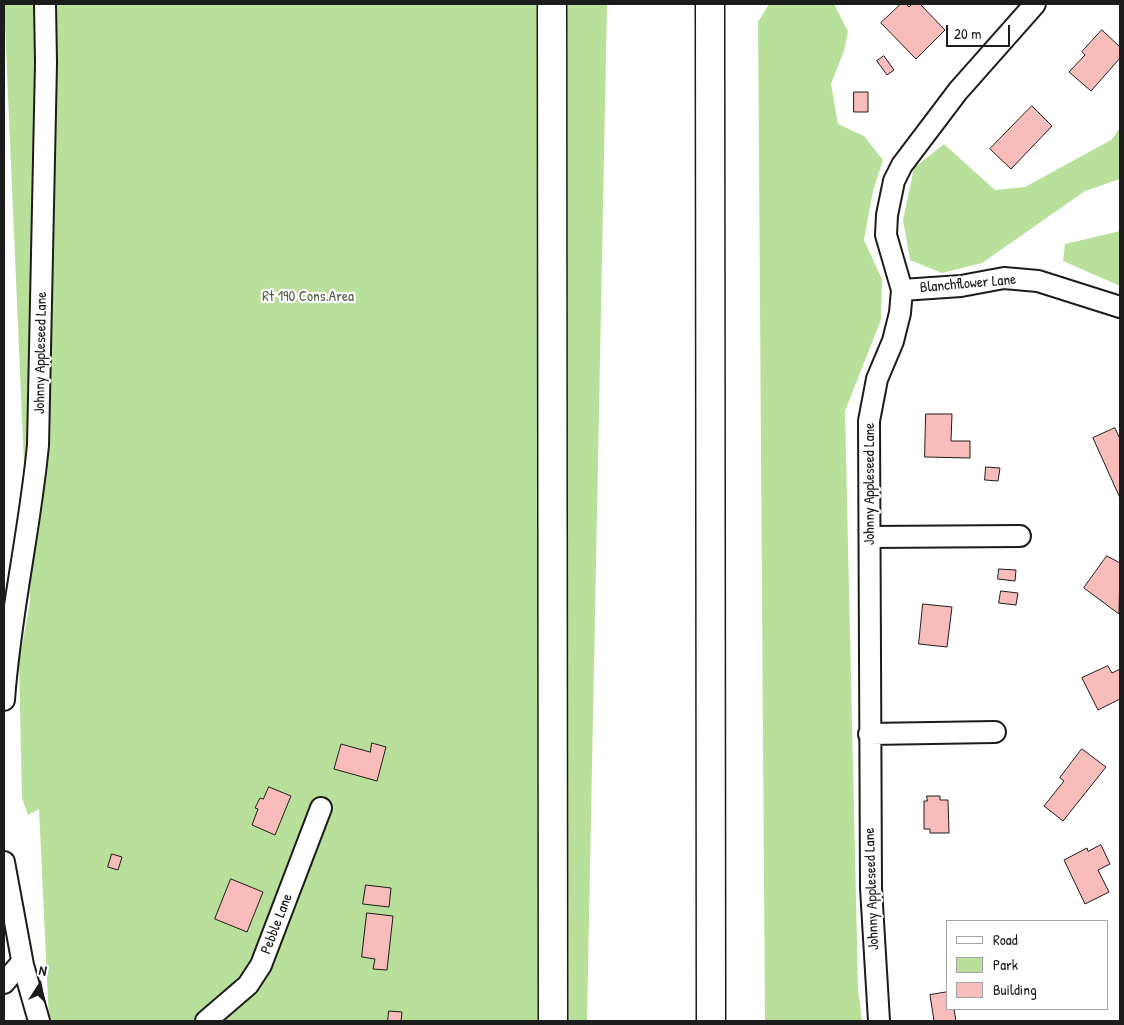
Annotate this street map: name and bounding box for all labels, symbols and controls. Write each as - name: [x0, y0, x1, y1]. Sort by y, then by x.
- scale bar: [949, 15, 1013, 47]
- text: 20 m: [954, 23, 981, 44]
- street label: Blanchflower Lane: [919, 271, 1017, 297]
- park label: Rt 190 Cons.Area: [262, 288, 354, 306]
- street label: Johnny Appleseed Lane: [31, 292, 51, 414]
- street label: Johnny Appleseed Lane: [861, 423, 879, 545]
- street label: Johnny Appleseed Lane: [861, 827, 883, 951]
- street label: Pebble Lane: [257, 891, 297, 957]
- legend: [946, 920, 1109, 1010]
- text: Road: [993, 929, 1018, 950]
- text: Park: [993, 954, 1018, 975]
- north arrow: [15, 960, 65, 1010]
- text: N: [37, 960, 48, 980]
- text: Building: [993, 979, 1037, 1000]

